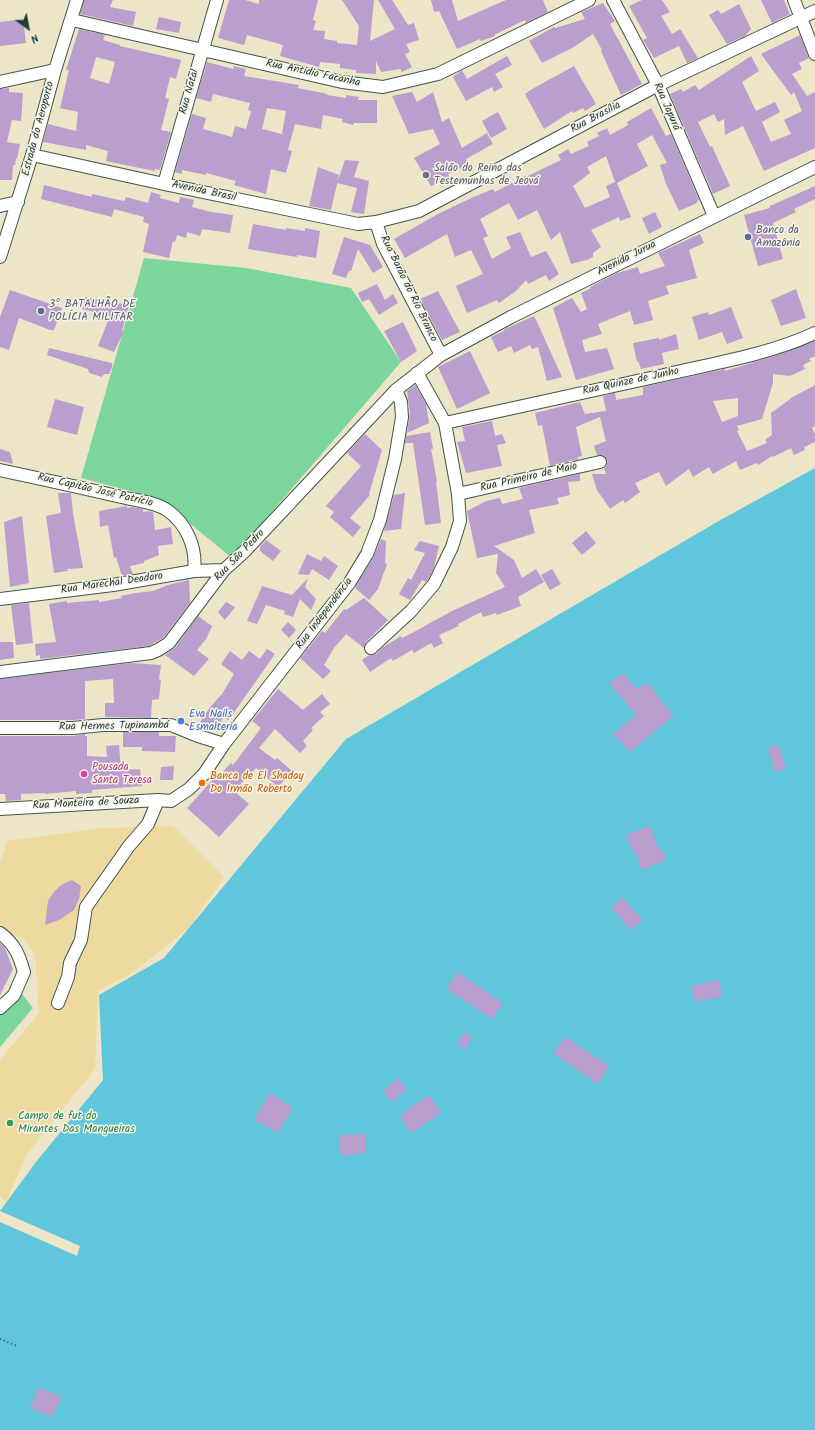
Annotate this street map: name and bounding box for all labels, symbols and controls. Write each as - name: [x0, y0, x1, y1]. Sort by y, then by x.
- north arrow: [8, 8, 48, 48]
- text: N: [27, 29, 42, 48]
- street label: Rua Antidio Facanha: [265, 58, 361, 90]
- street label: Rua Natal: [177, 68, 203, 116]
- street label: Estrada do Aeroporto: [20, 80, 58, 178]
- street label: Rua Japurá: [650, 81, 682, 133]
- street label: Rua Brasília: [569, 99, 623, 137]
- place label: Salão do Reino das Testemunhas de Jeová: [434, 162, 539, 188]
- marker: Salão do Reino das Testemunhas de Jeová: [421, 170, 431, 180]
- street label: Avenida Brasil: [171, 179, 237, 205]
- place label: Banco da Amazônia: [756, 224, 800, 250]
- marker: Banco da Amazônia: [743, 232, 753, 242]
- street label: Rua Barão do Rio Branco: [377, 234, 439, 344]
- street label: Avenida Jurua: [595, 239, 659, 279]
- place label: 3º BATALHÃO DE POLÍCIA MILITAR: [49, 298, 136, 324]
- marker: 3º BATALHÃO DE POLÍCIA MILITAR: [36, 306, 46, 316]
- street label: Rua Quinze de Junho: [582, 365, 680, 399]
- street label: Rua Primeiro de Maio: [479, 460, 579, 496]
- street label: Rua Capitão José Patrício: [36, 471, 154, 511]
- street label: Rua São Pedro: [212, 527, 268, 585]
- street label: Rua Marechal Deodoro: [60, 570, 164, 598]
- street label: Rua Independência: [294, 576, 356, 652]
- place label: Eva Nails Esmalteria: [189, 708, 237, 734]
- marker: Eva Nails Esmalteria: [176, 716, 186, 726]
- street label: Rua Hermes Tupinambá: [59, 719, 169, 735]
- place label: Pousada Santa Teresa: [92, 761, 152, 787]
- marker: Pousada Santa Teresa: [79, 769, 89, 779]
- place label: Banca de El Shaday Do Irmão Roberto: [210, 770, 304, 796]
- marker: Banca de El Shaday Do Irmão Roberto: [197, 778, 207, 788]
- street label: Rua Monteiro de Souza: [32, 795, 140, 813]
- place label: Campo de fut do Mirantes Das Mangueiras: [18, 1110, 135, 1136]
- marker: Campo de fut do Mirantes Das Mangueiras: [5, 1118, 15, 1128]

